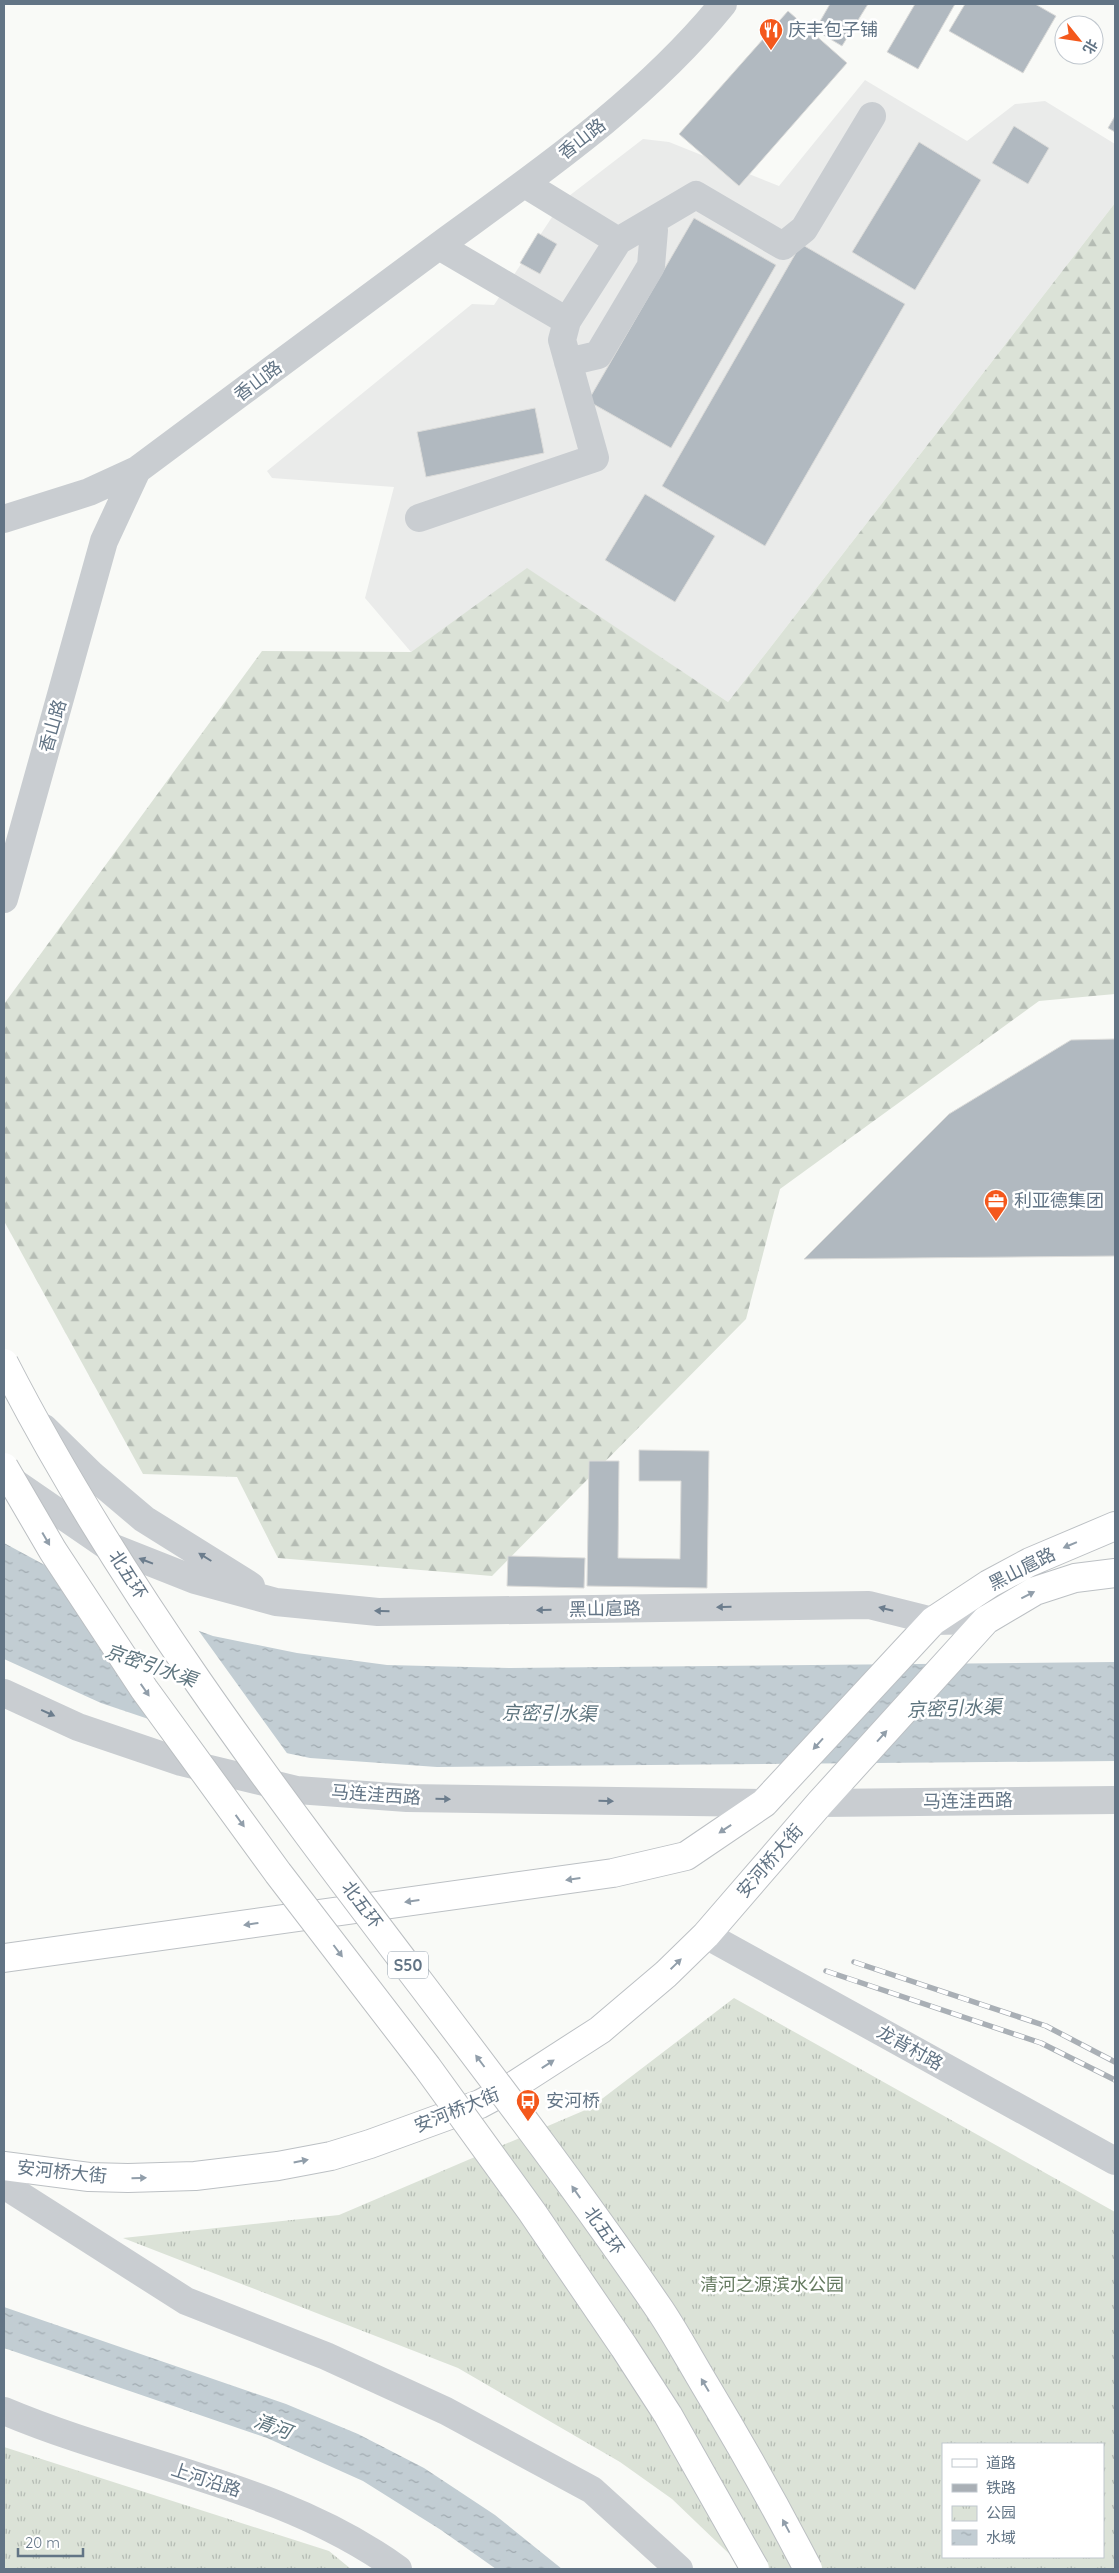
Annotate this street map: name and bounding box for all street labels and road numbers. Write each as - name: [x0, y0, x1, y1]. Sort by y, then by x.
- street label: 香山路: [553, 113, 610, 164]
- street label: 香山路: [229, 355, 286, 406]
- street label: 香山路: [34, 697, 71, 755]
- street label: 黑山扈路: [984, 1542, 1059, 1595]
- street label: 北五环: [104, 1546, 153, 1604]
- street label: 黑山扈路: [569, 1596, 641, 1621]
- street label: 马连洼西路: [330, 1780, 422, 1809]
- street label: 马连洼西路: [923, 1788, 1013, 1813]
- street label: 安河桥大街: [731, 1819, 808, 1902]
- street label: 北五环: [337, 1876, 388, 1933]
- road number: S50: [388, 1952, 428, 1978]
- street label: 龙背村路: [873, 2020, 947, 2075]
- street label: 安河桥大街: [411, 2082, 503, 2137]
- street label: 安河桥大街: [16, 2155, 108, 2188]
- street label: 北五环: [580, 2202, 629, 2259]
- street label: 上河沿路: [168, 2457, 244, 2502]

